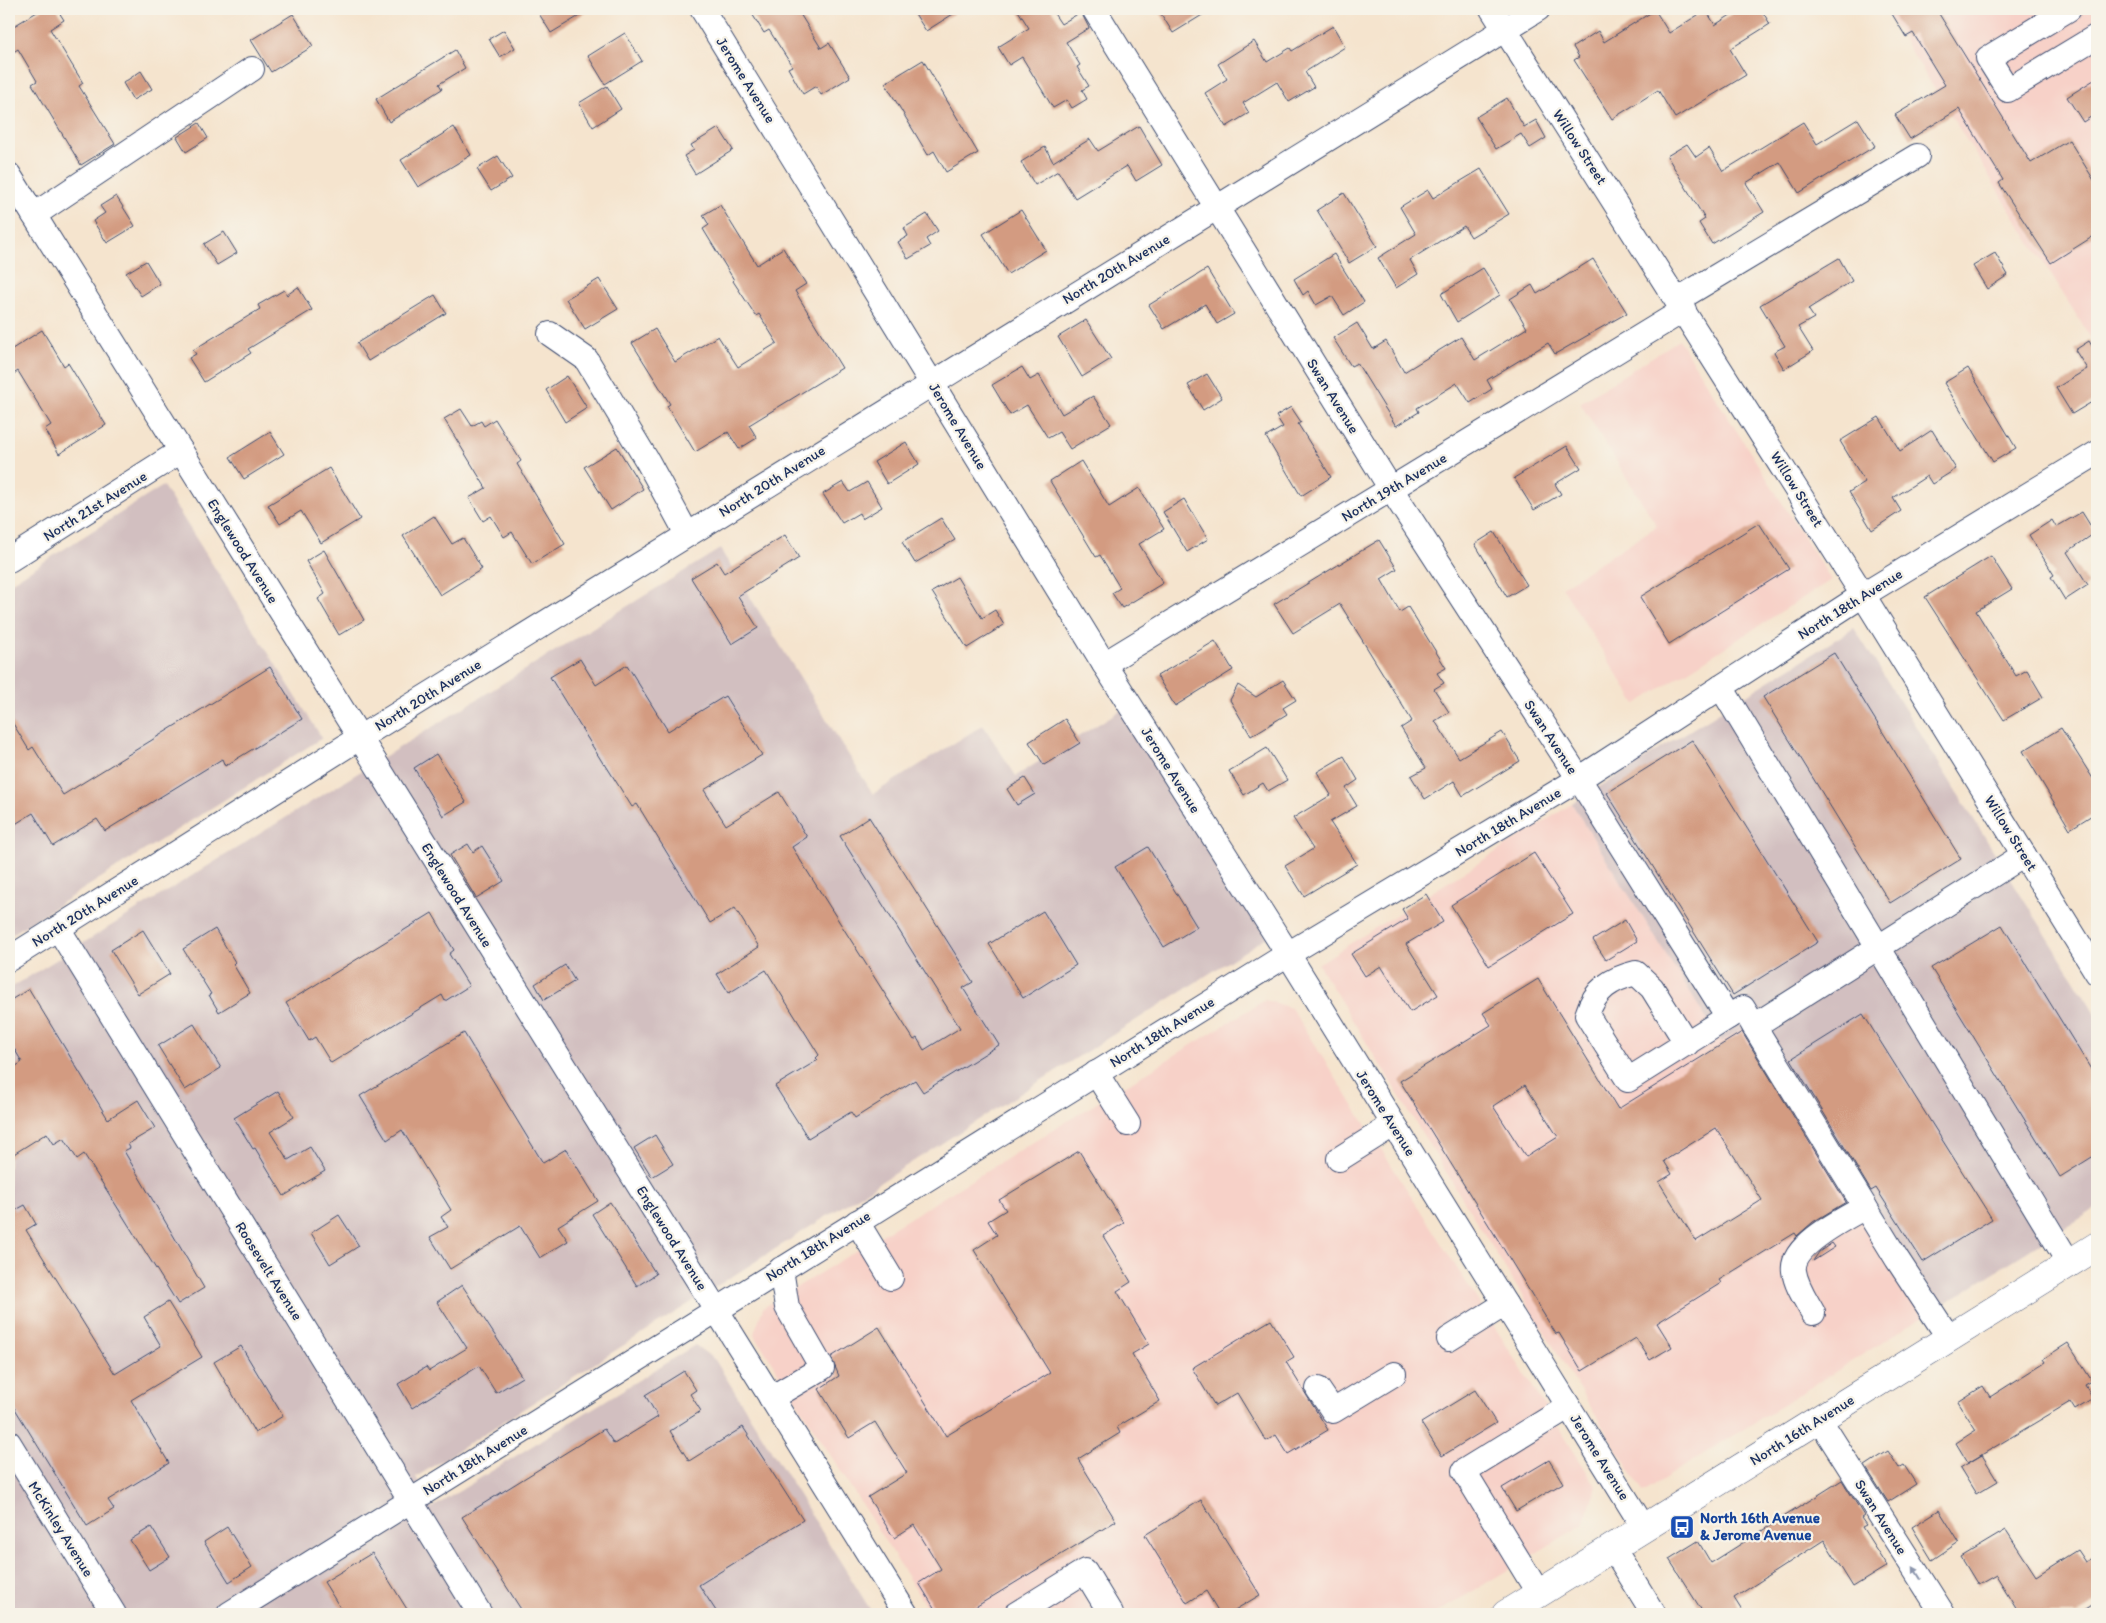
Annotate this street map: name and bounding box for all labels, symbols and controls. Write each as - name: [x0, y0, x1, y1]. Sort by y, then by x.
- street label: Jerome Avenue: [712, 34, 780, 126]
- street label: Willow Street: [1549, 106, 1611, 188]
- street label: North 20th Avenue: [1059, 230, 1173, 308]
- street label: Swan Avenue: [1303, 355, 1363, 437]
- street label: Jerome Avenue: [925, 379, 991, 473]
- street label: North 20th Avenue: [715, 441, 829, 521]
- street label: North 19th Avenue: [1338, 448, 1450, 526]
- street label: Willow Street: [1767, 448, 1828, 531]
- street label: North 21st Avenue: [40, 467, 150, 545]
- street label: Englewood Avenue: [204, 495, 282, 607]
- street label: North 18th Avenue: [1794, 565, 1906, 643]
- street label: North 20th Avenue: [371, 655, 485, 735]
- street label: Swan Avenue: [1520, 696, 1582, 778]
- street label: Jerome Avenue: [1137, 724, 1205, 816]
- street label: North 18th Avenue: [1452, 783, 1564, 861]
- street label: Willow Street: [1981, 792, 2042, 875]
- street label: Englewood Avenue: [418, 839, 496, 951]
- street label: North 20th Avenue: [28, 871, 142, 951]
- street label: North 18th Avenue: [1106, 993, 1218, 1071]
- street label: Jerome Avenue: [1352, 1067, 1420, 1159]
- street label: Englewood Avenue: [633, 1182, 711, 1294]
- street label: North 18th Avenue: [762, 1207, 874, 1285]
- street label: Roosevelt Avenue: [231, 1218, 307, 1324]
- street label: North 16th Avenue: [1746, 1391, 1858, 1469]
- street label: Jerome Avenue: [1566, 1411, 1634, 1503]
- street label: North 18th Avenue: [419, 1421, 531, 1499]
- street label: Swan Avenue: [1851, 1476, 1911, 1558]
- street label: McKinley Avenue: [24, 1478, 98, 1580]
- place label: North 16th Avenue & Jerome Avenue: [1700, 1509, 1820, 1544]
- bus stop icon: North 16th Avenue & Jerome Avenue: [1669, 1514, 1695, 1540]
- one-way arrow: [1912, 1566, 1922, 1580]

